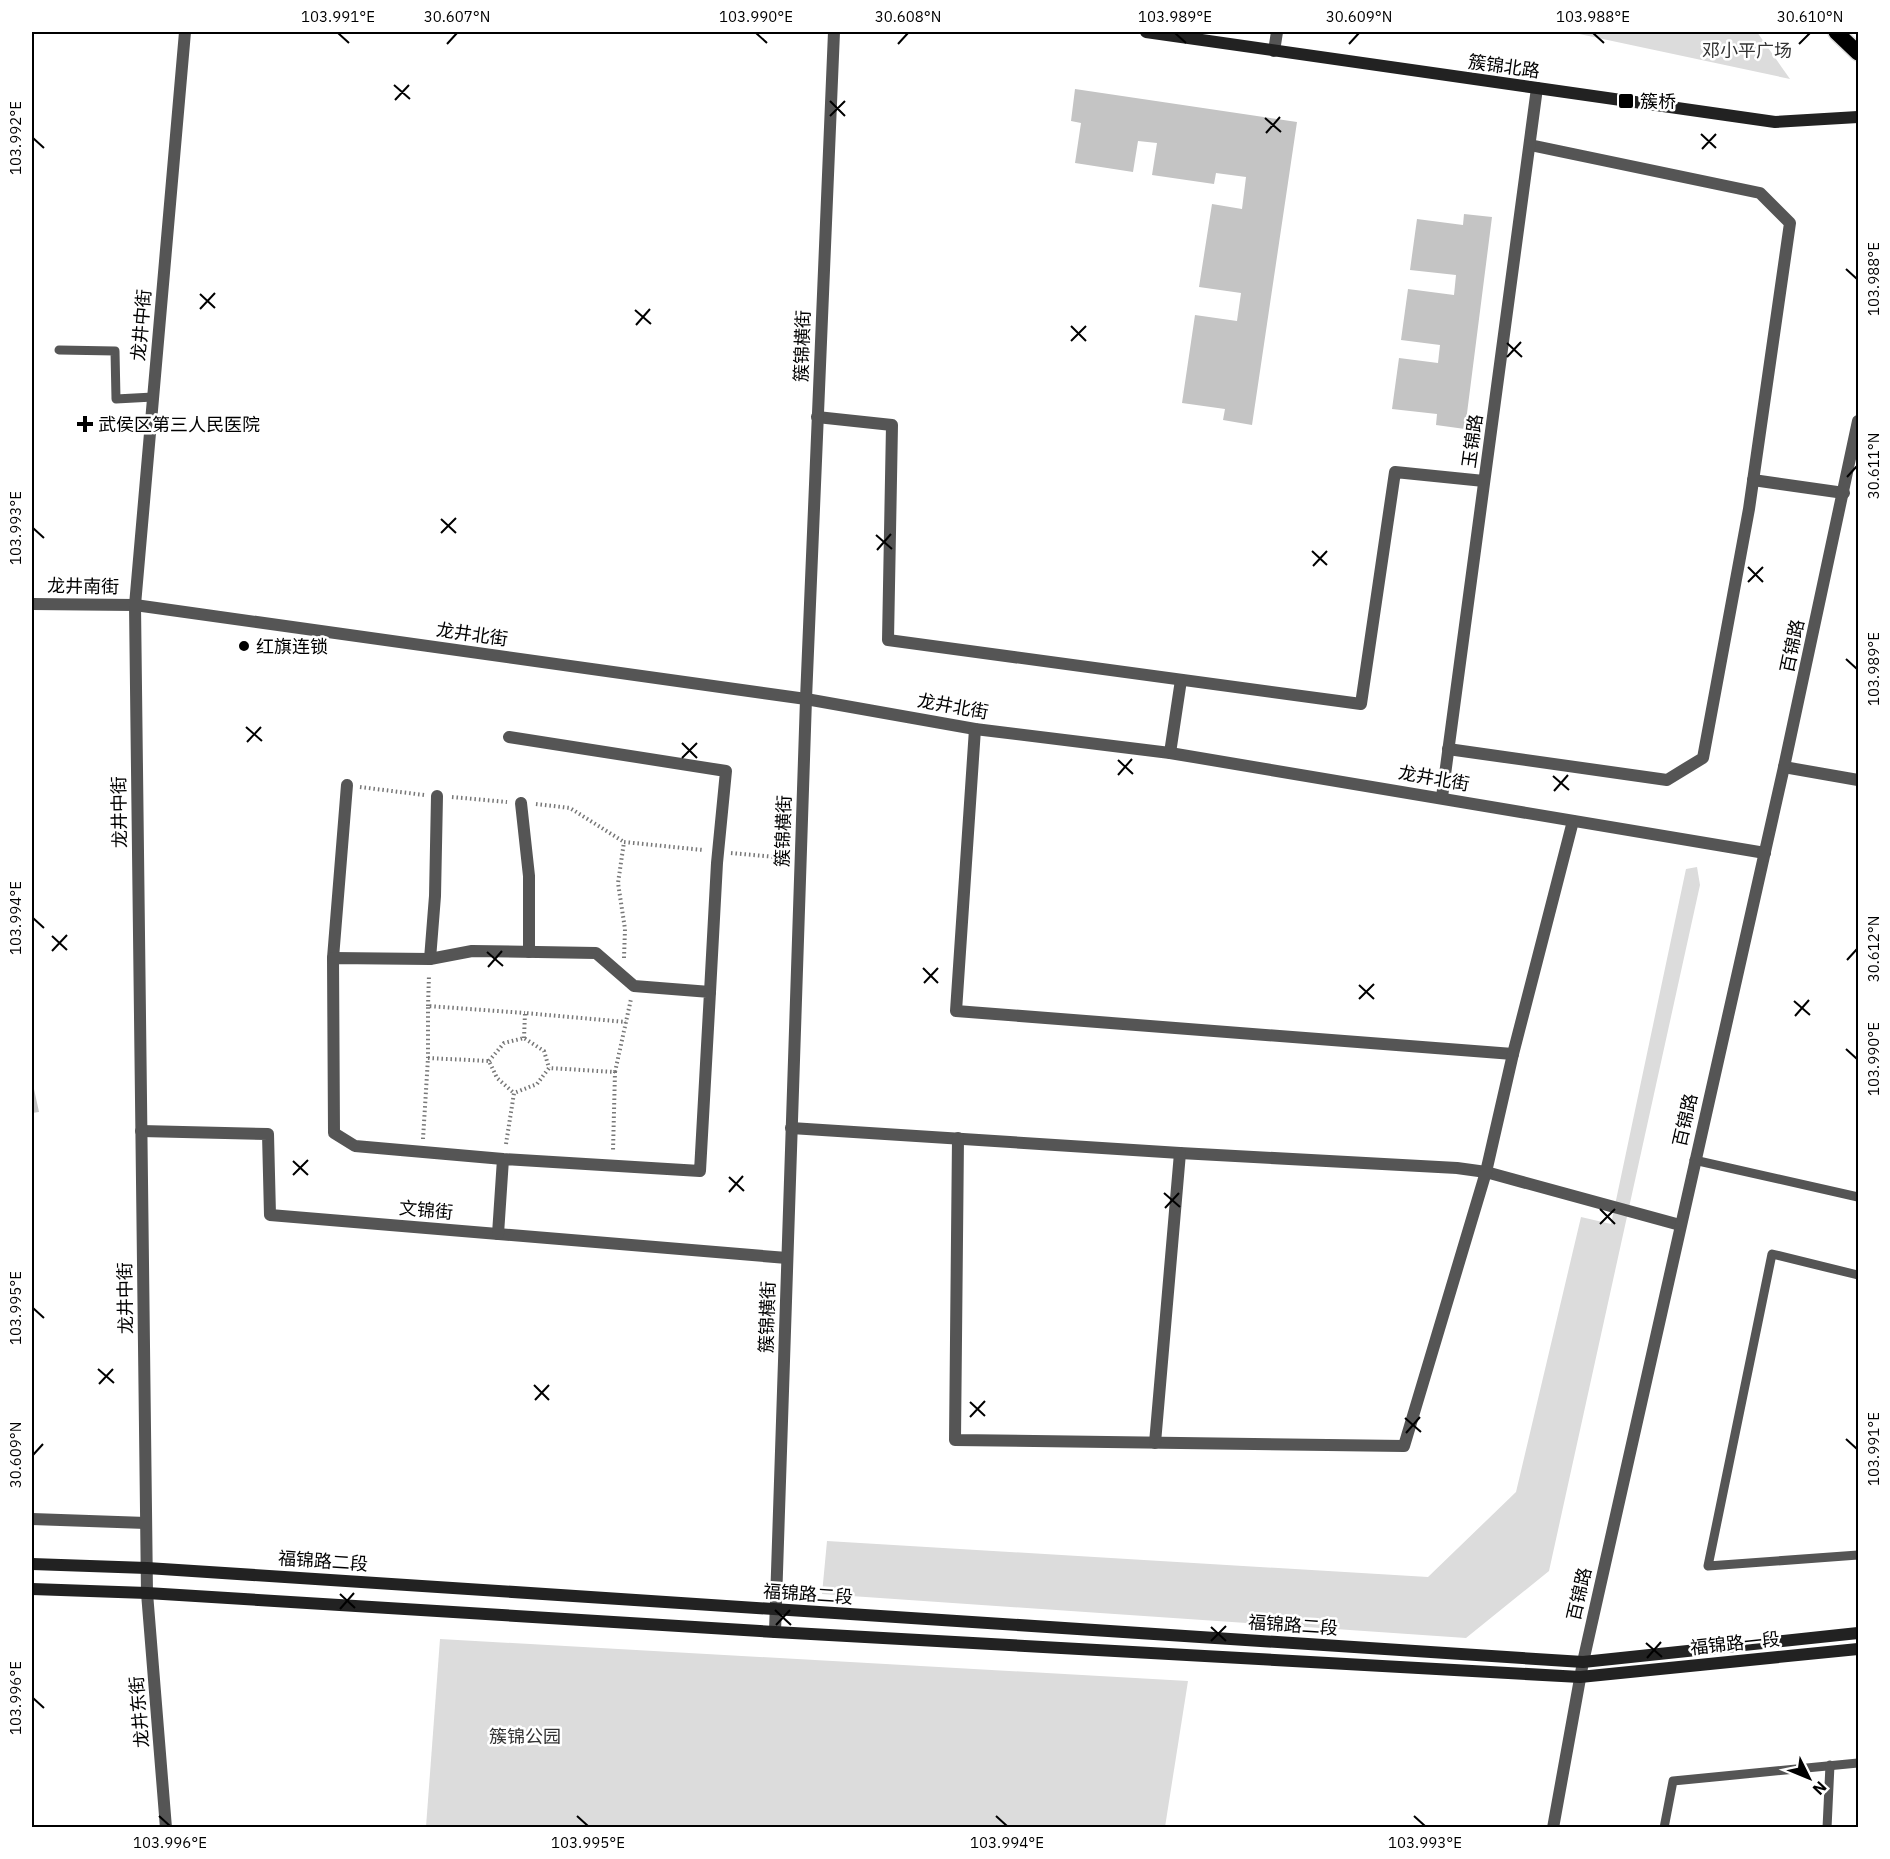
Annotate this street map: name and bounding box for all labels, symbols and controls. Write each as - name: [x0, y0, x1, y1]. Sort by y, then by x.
- text: 103.991°E: [301, 7, 375, 26]
- text: 30.607°N: [424, 7, 490, 26]
- text: 103.990°E: [719, 7, 793, 26]
- text: 30.608°N: [875, 7, 941, 26]
- text: 103.989°E: [1138, 7, 1212, 26]
- text: 30.609°N: [1326, 7, 1392, 26]
- text: 103.988°E: [1556, 7, 1630, 26]
- text: 30.610°N: [1777, 7, 1843, 26]
- park label: 邓小平广场: [1702, 39, 1792, 62]
- street label: 簇锦北路: [1467, 50, 1541, 82]
- place label: 簇桥: [1640, 90, 1676, 113]
- marker: 簇桥: [1617, 92, 1635, 110]
- text: 103.992°E: [6, 101, 25, 175]
- text: 103.988°E: [1864, 242, 1883, 316]
- street label: 龙井中街: [126, 288, 156, 362]
- street label: 簇锦横街: [789, 310, 815, 382]
- place label: 武侯区第三人民医院: [98, 413, 260, 436]
- street label: 玉锦路: [1457, 413, 1487, 469]
- marker: 武侯区第三人民医院: [76, 415, 94, 433]
- text: 30.611°N: [1864, 433, 1883, 499]
- text: 103.993°E: [6, 491, 25, 565]
- street label: 龙井南街: [47, 574, 119, 598]
- street label: 百锦路: [1775, 617, 1809, 675]
- street label: 龙井北街: [435, 618, 509, 650]
- text: 103.989°E: [1864, 632, 1883, 706]
- place label: 红旗连锁: [256, 635, 328, 658]
- marker: 红旗连锁: [237, 639, 251, 653]
- street label: 龙井北街: [916, 688, 990, 724]
- street label: 龙井北街: [1397, 760, 1471, 796]
- street label: 龙井中街: [107, 776, 131, 848]
- street label: 簇锦横街: [770, 795, 796, 867]
- text: 103.994°E: [6, 881, 25, 955]
- text: 30.612°N: [1864, 916, 1883, 982]
- text: 103.990°E: [1864, 1022, 1883, 1096]
- street label: 百锦路: [1668, 1091, 1702, 1149]
- street label: 文锦街: [398, 1196, 454, 1224]
- street label: 龙井中街: [113, 1262, 137, 1334]
- text: 103.995°E: [6, 1271, 25, 1345]
- street label: 簇锦横街: [754, 1281, 780, 1353]
- text: 103.991°E: [1864, 1412, 1883, 1486]
- text: 30.609°N: [6, 1422, 25, 1488]
- street label: 福锦路二段: [277, 1546, 369, 1576]
- street label: 百锦路: [1562, 1565, 1596, 1623]
- street label: 福锦路二段: [762, 1579, 854, 1609]
- street label: 福锦路二段: [1247, 1610, 1339, 1640]
- street label: 福锦路一段: [1689, 1627, 1781, 1659]
- text: 103.996°E: [6, 1661, 25, 1735]
- street label: 龙井东街: [124, 1675, 154, 1749]
- park label: 簇锦公园: [489, 1725, 561, 1748]
- north arrow: [1779, 1748, 1839, 1808]
- text: N: [1809, 1777, 1831, 1799]
- text: 103.996°E: [133, 1833, 207, 1852]
- text: 103.995°E: [551, 1833, 625, 1852]
- text: 103.994°E: [970, 1833, 1044, 1852]
- text: 103.993°E: [1388, 1833, 1462, 1852]

